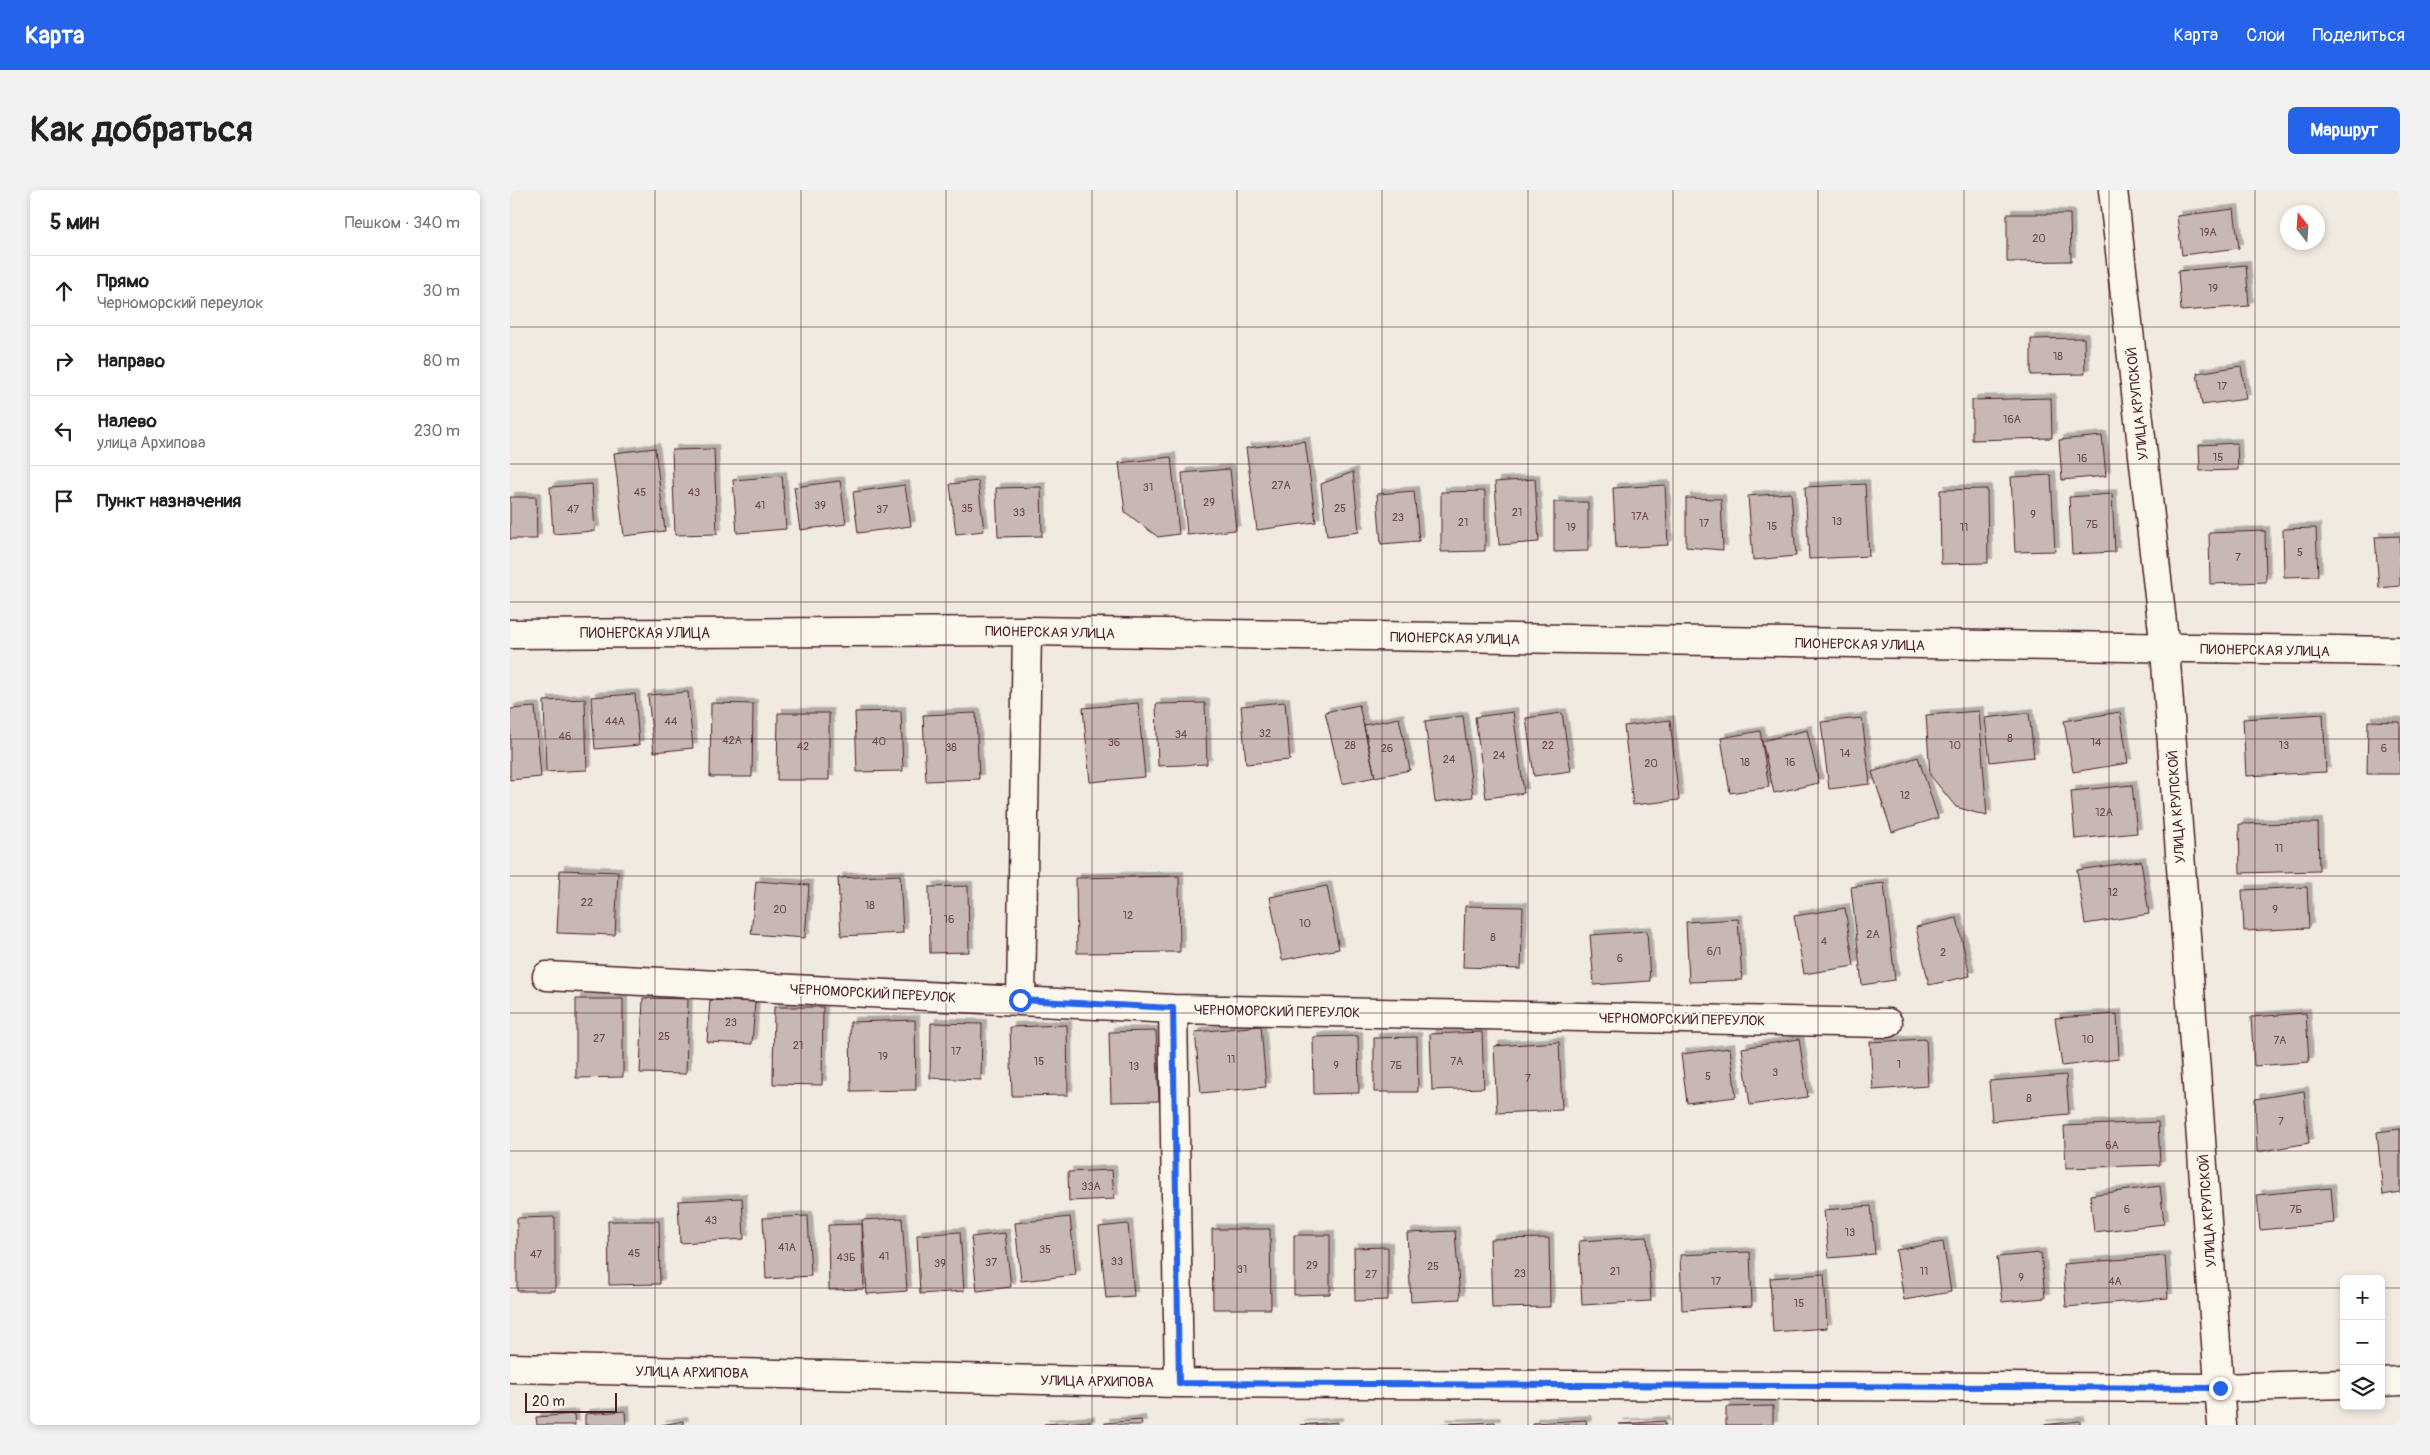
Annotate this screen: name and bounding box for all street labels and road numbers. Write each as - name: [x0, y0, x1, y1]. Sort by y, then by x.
- street label: УЛИЦА КРУПСКОЙ: [2123, 347, 2152, 461]
- street label: ПИОНЕРСКАЯ УЛИЦА: [985, 623, 1115, 642]
- street label: ПИОНЕРСКАЯ УЛИЦА: [580, 625, 710, 642]
- street label: ПИОНЕРСКАЯ УЛИЦА: [1390, 629, 1520, 648]
- street label: ПИОНЕРСКАЯ УЛИЦА: [1795, 635, 1925, 654]
- street label: ПИОНЕРСКАЯ УЛИЦА: [2200, 641, 2330, 660]
- street label: УЛИЦА КРУПСКОЙ: [2164, 750, 2189, 864]
- street label: ЧЕРНОМОРСКИЙ ПЕРЕУЛОК: [789, 981, 957, 1006]
- street label: ЧЕРНОМОРСКИЙ ПЕРЕУЛОК: [1194, 1002, 1360, 1021]
- street label: ЧЕРНОМОРСКИЙ ПЕРЕУЛОК: [1599, 1010, 1765, 1029]
- street label: УЛИЦА КРУПСКОЙ: [2195, 1154, 2220, 1268]
- street label: УЛИЦА АРХИПОВА: [635, 1363, 749, 1382]
- street label: УЛИЦА АРХИПОВА: [1040, 1372, 1154, 1391]

